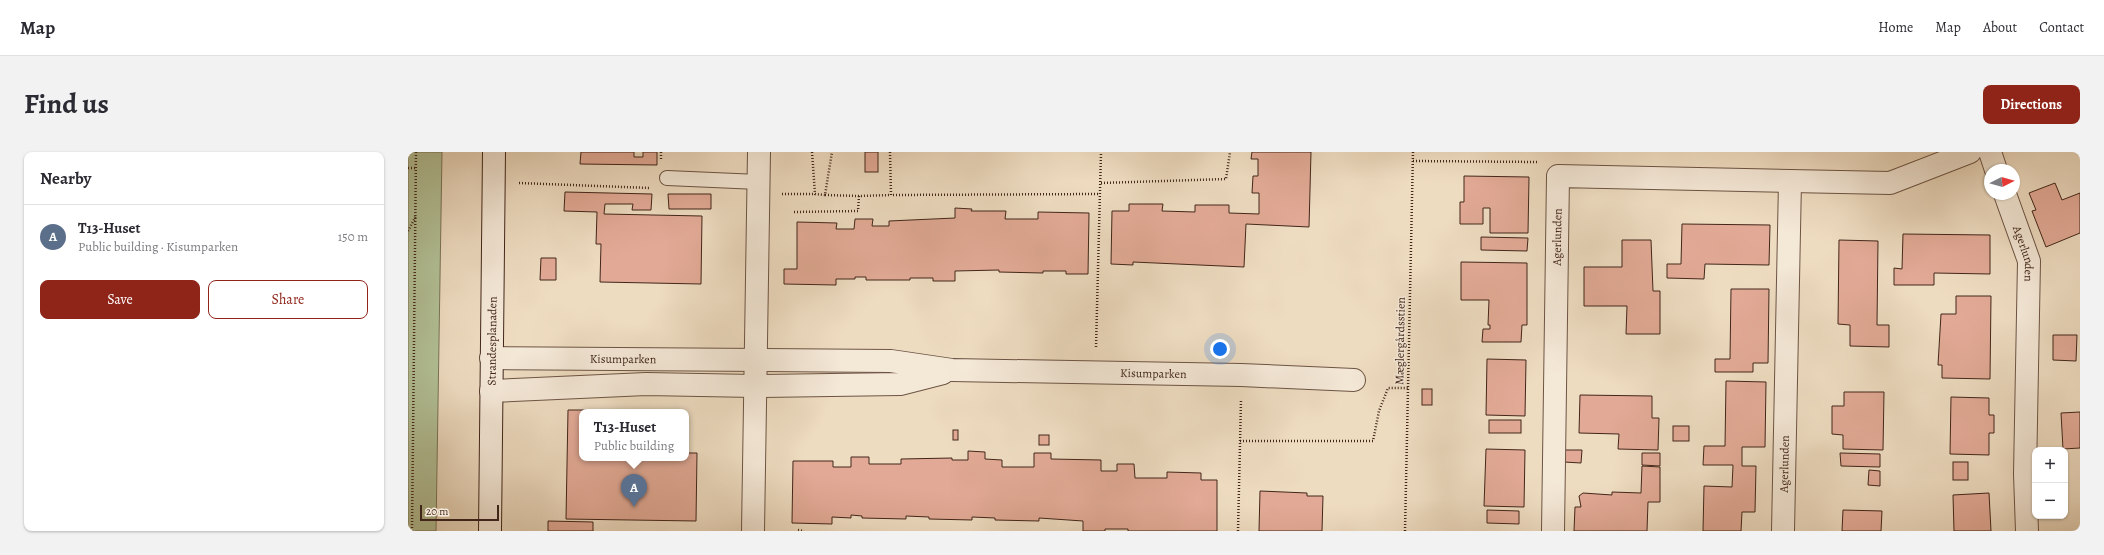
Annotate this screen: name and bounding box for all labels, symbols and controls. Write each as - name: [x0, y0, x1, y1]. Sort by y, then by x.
- text: Map: [20, 15, 55, 41]
- text: Home: [1878, 18, 1913, 37]
- text: Map: [1935, 18, 1961, 37]
- text: About: [1983, 18, 2017, 37]
- text: Contact: [2039, 18, 2084, 37]
- text: Find us: [24, 85, 109, 123]
- button: Directions: [1983, 85, 2080, 124]
- north arrow: [1984, 164, 2020, 200]
- text: Nearby: [40, 167, 91, 190]
- street label: Agerlunden: [1549, 208, 1566, 267]
- text: T13-Huset: [78, 218, 141, 238]
- street label: Agerlunden: [2009, 223, 2037, 282]
- text: A: [49, 228, 57, 245]
- text: 150 m: [338, 228, 368, 245]
- text: Public building · Kisumparken: [78, 238, 238, 255]
- button: Save: [40, 280, 200, 319]
- button: Share: [208, 280, 368, 319]
- street label: Strandesplanaden: [484, 296, 500, 386]
- street label: Mæglergårdsstien: [1391, 296, 1409, 385]
- your location: [1210, 339, 1230, 359]
- street label: Kisumparken: [590, 351, 657, 367]
- street label: Kisumparken: [1120, 365, 1187, 382]
- popup: [579, 409, 689, 461]
- text: T13-Huset: [594, 417, 656, 437]
- street label: Agerlunden: [1776, 435, 1793, 494]
- text: Public building: [594, 437, 674, 454]
- map controls: [2032, 447, 2068, 519]
- button: +: [2032, 447, 2068, 483]
- pin: A: [621, 474, 647, 507]
- button: −: [2032, 483, 2068, 519]
- scale bar: [420, 503, 499, 522]
- text: 20 m: [426, 504, 448, 519]

